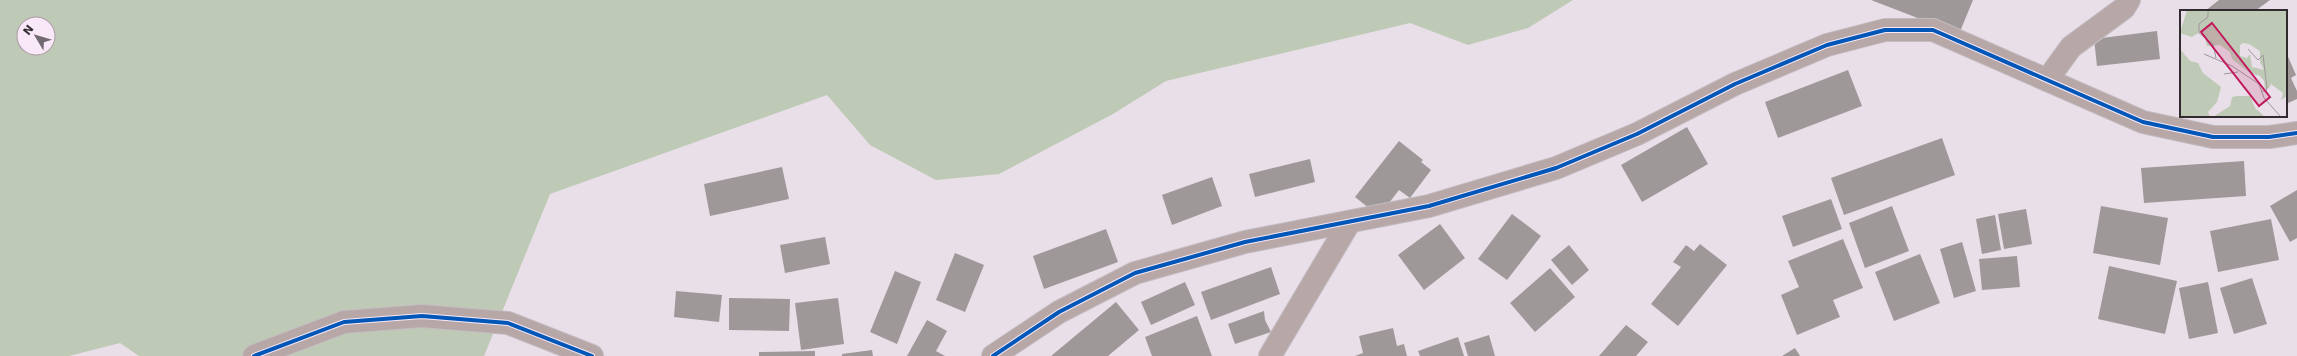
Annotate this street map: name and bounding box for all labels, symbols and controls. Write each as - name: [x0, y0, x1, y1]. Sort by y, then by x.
- inset map: [2180, 10, 2287, 117]
- north arrow: [16, 16, 56, 56]
- text: N: [21, 23, 36, 38]

